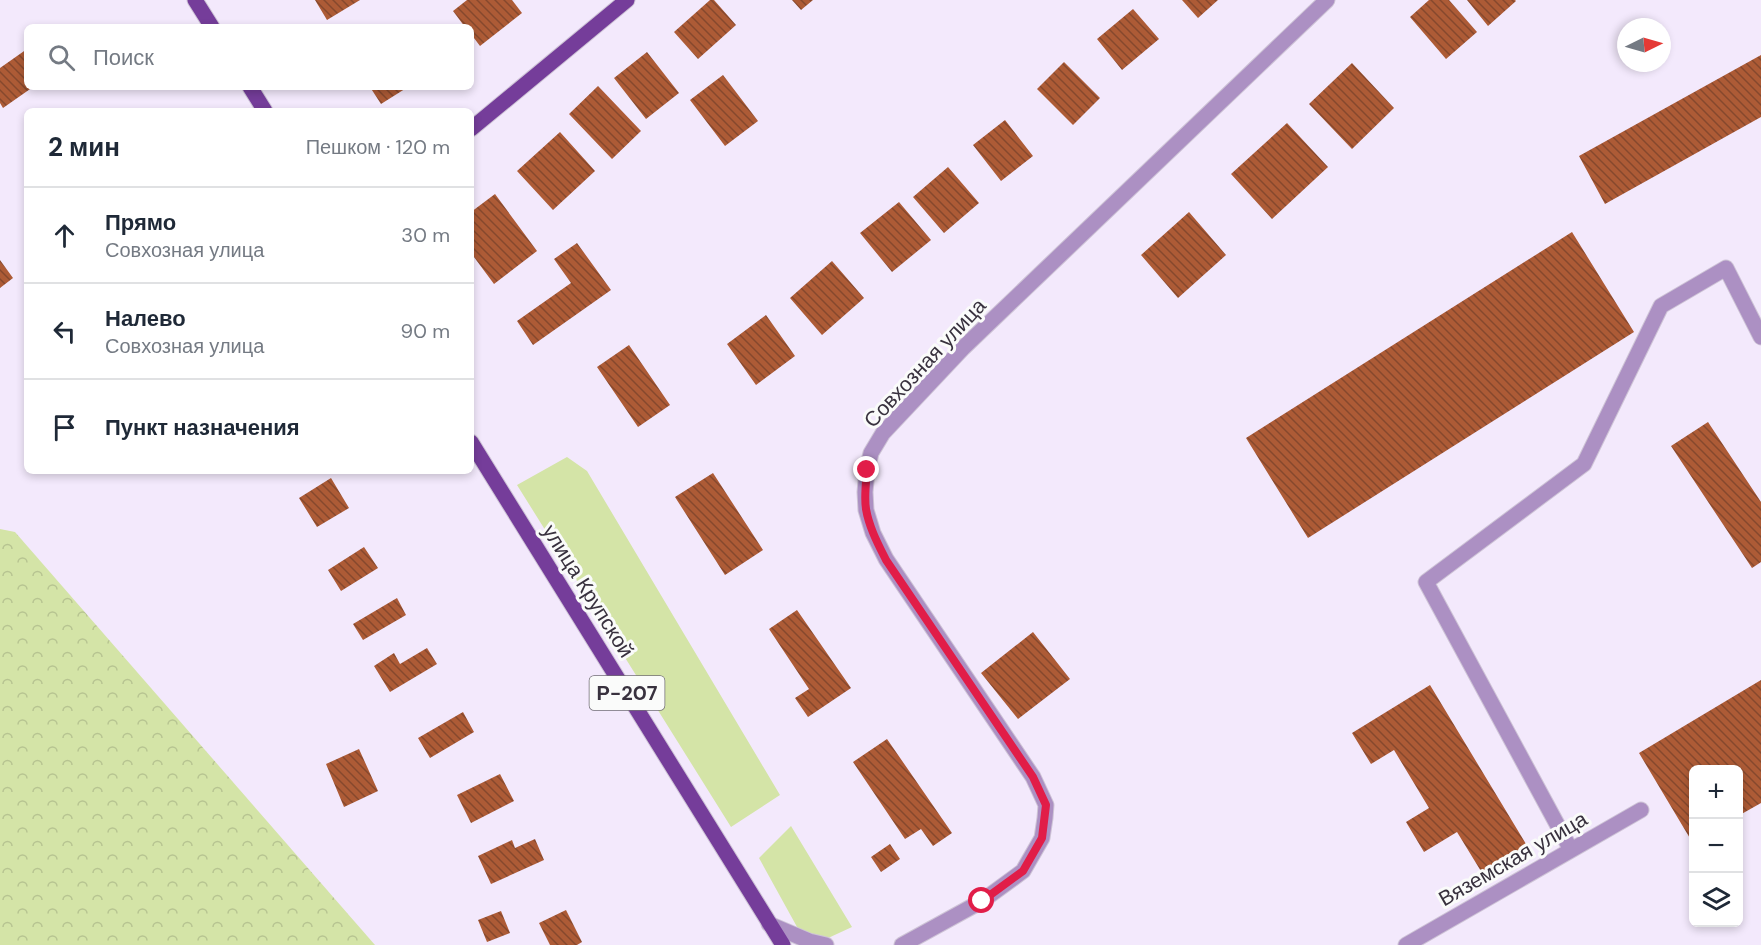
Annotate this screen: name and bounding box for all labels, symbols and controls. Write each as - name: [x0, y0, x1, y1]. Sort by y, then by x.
- north arrow: [1617, 18, 1671, 72]
- search box: [24, 24, 474, 90]
- icon: search: [45, 41, 78, 74]
- text: Поиск: [93, 43, 154, 72]
- text: 2 мин: [48, 130, 120, 164]
- text: Пешком · 120 m: [306, 134, 450, 160]
- text: Прямо: [105, 208, 176, 237]
- icon: ahead: [48, 219, 81, 252]
- text: 30 m: [401, 222, 450, 248]
- text: Совхозная улица: [105, 237, 264, 263]
- street label: Совхозная улица: [858, 292, 993, 434]
- text: Налево: [105, 304, 186, 333]
- icon: left: [48, 315, 81, 348]
- text: 90 m: [401, 318, 450, 344]
- text: Совхозная улица: [105, 333, 264, 359]
- icon: arrive: [48, 411, 81, 444]
- text: Пункт назначения: [105, 413, 300, 442]
- route end: [853, 456, 879, 482]
- street label: улица Крупской: [536, 519, 640, 663]
- road number: Р-207: [590, 676, 664, 710]
- map controls: [1689, 765, 1743, 927]
- button: +: [1689, 765, 1743, 819]
- street label: Вяземская улица: [1434, 805, 1593, 913]
- button: −: [1689, 819, 1743, 873]
- button: layers: [1689, 873, 1743, 927]
- route start: [968, 887, 994, 913]

